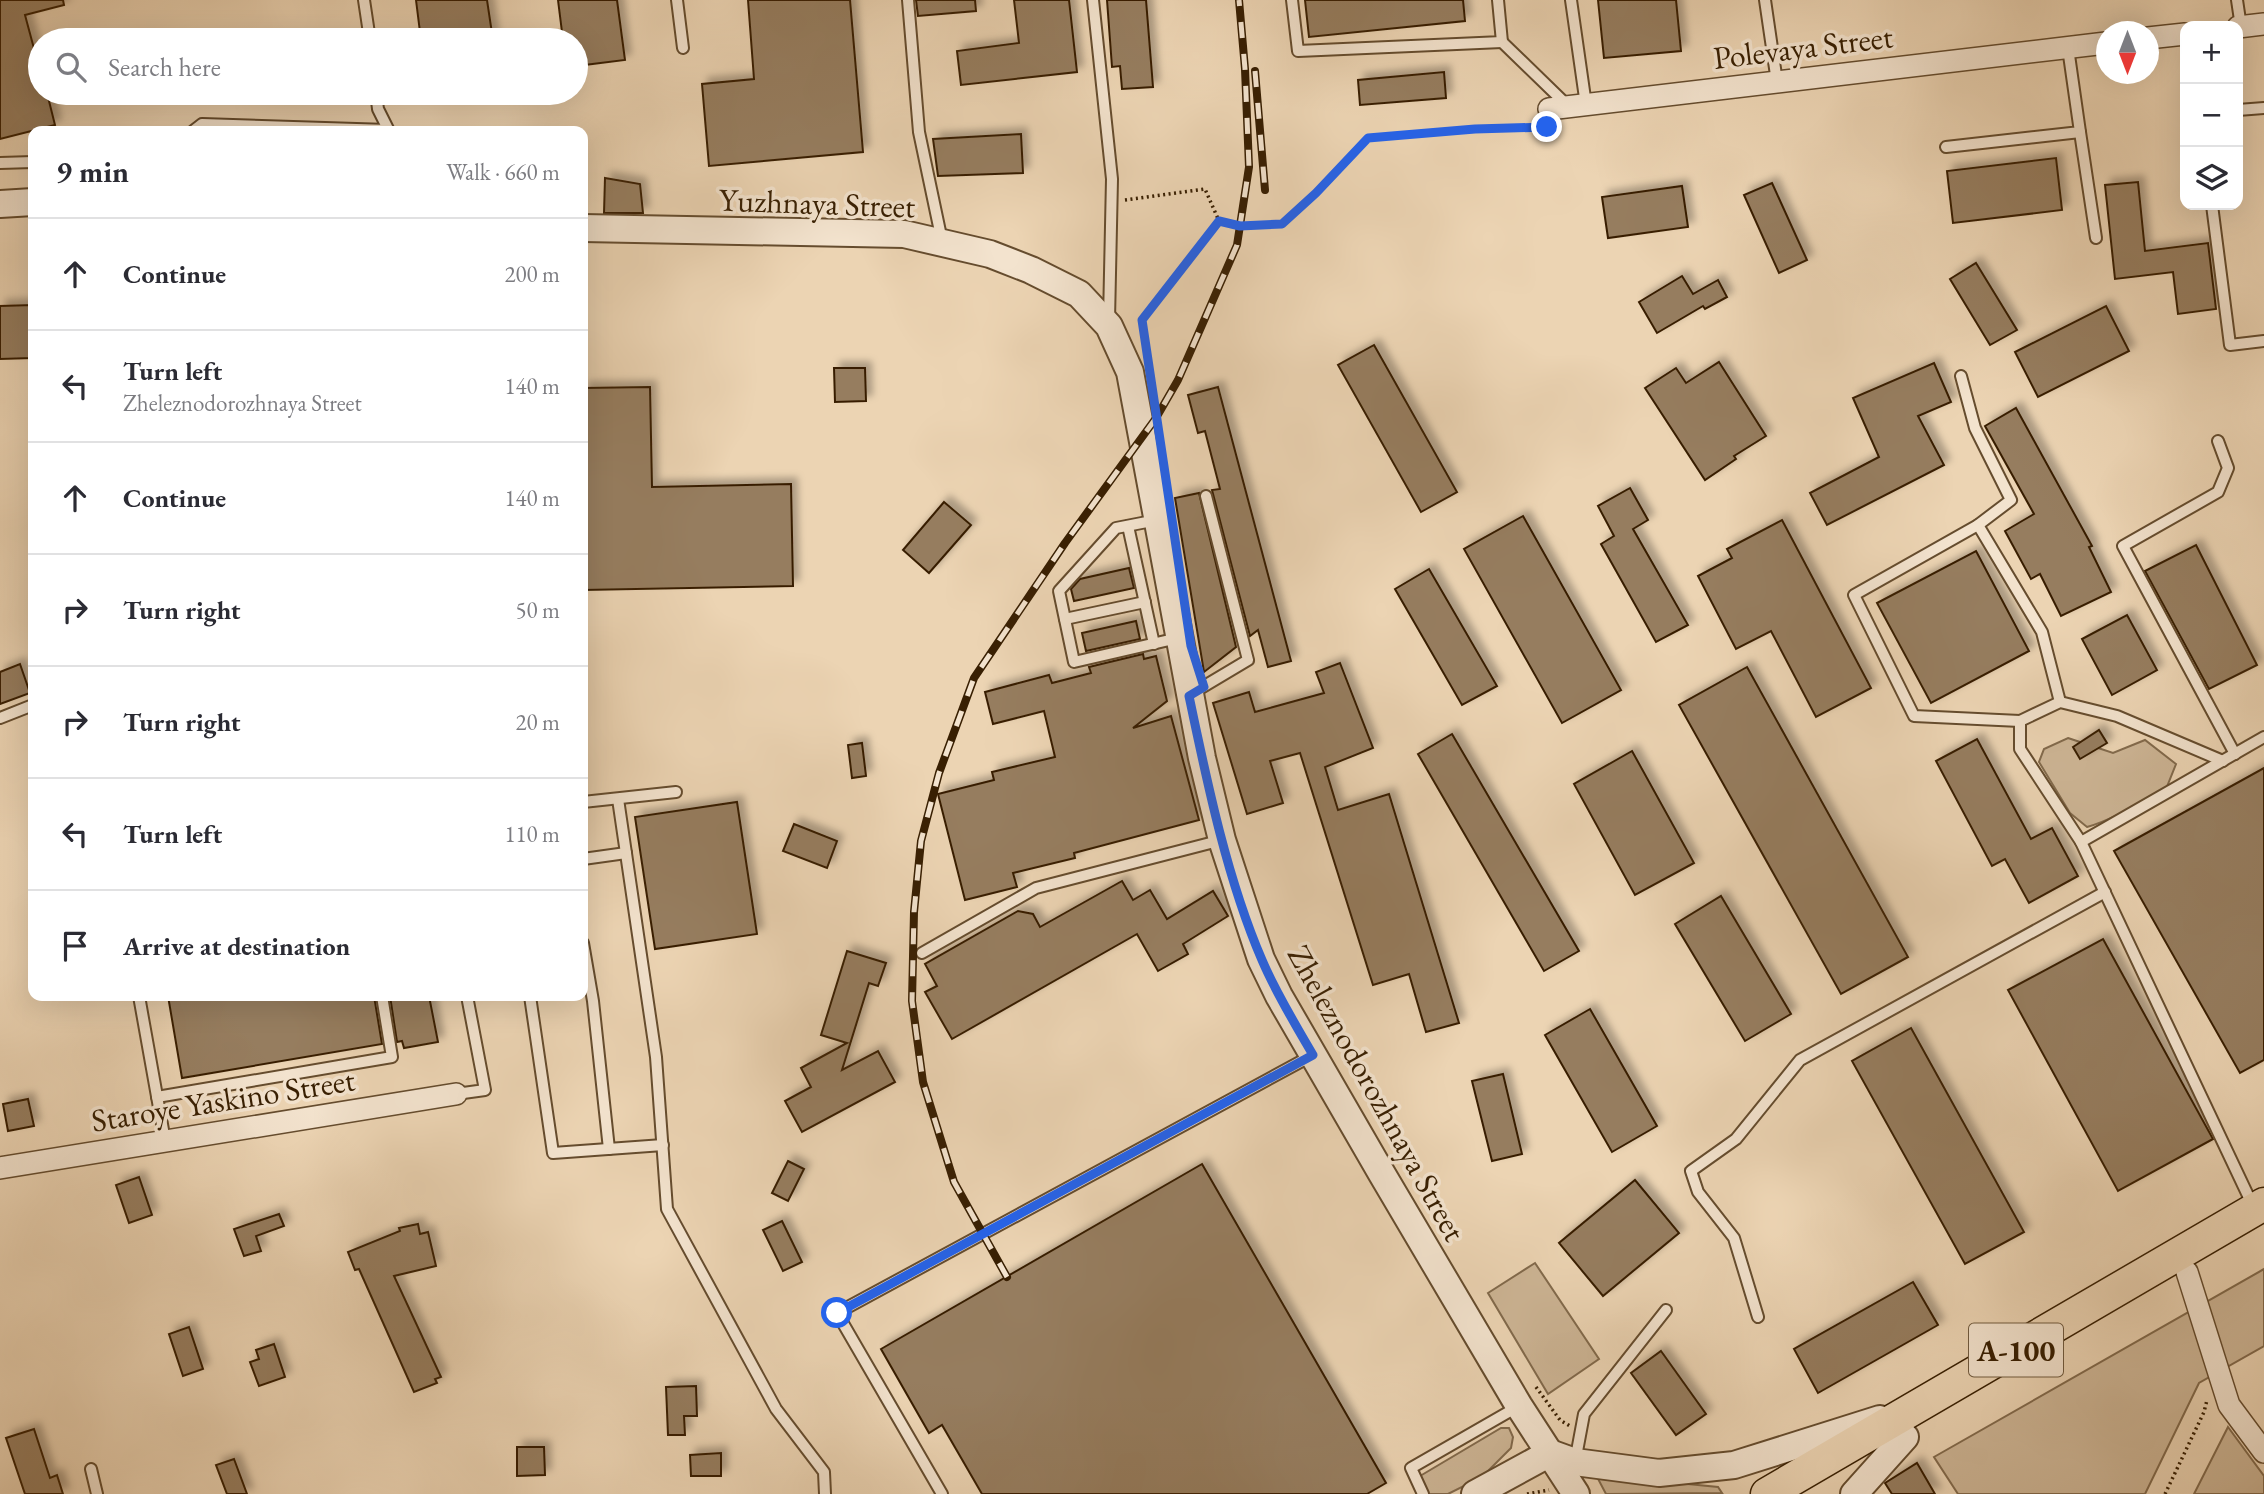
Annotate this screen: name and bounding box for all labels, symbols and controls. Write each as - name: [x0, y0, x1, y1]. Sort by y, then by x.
- street label: Polevaya Street: [1711, 15, 1895, 79]
- north arrow: [2096, 21, 2159, 84]
- map controls: [2180, 21, 2243, 210]
- button: +: [2180, 21, 2243, 84]
- search box: [28, 28, 588, 105]
- icon: search: [52, 48, 90, 86]
- text: Search here: [108, 50, 221, 84]
- button: −: [2180, 84, 2243, 147]
- route end: [1531, 111, 1562, 142]
- button: layers: [2180, 147, 2243, 210]
- text: 9 min: [56, 152, 129, 191]
- text: Walk · 660 m: [446, 157, 560, 187]
- street label: Yuzhnaya Street: [718, 179, 916, 227]
- icon: ahead: [56, 255, 94, 293]
- text: Continue: [123, 257, 226, 291]
- text: 200 m: [504, 259, 560, 289]
- text: Turn left: [123, 354, 222, 388]
- icon: left: [56, 367, 94, 405]
- text: 140 m: [504, 371, 560, 401]
- text: Zheleznodorozhnaya Street: [123, 388, 362, 418]
- icon: ahead: [56, 479, 94, 517]
- text: Continue: [123, 481, 226, 515]
- text: 140 m: [504, 483, 560, 513]
- icon: right: [56, 591, 94, 629]
- text: Turn right: [123, 593, 241, 627]
- text: 50 m: [515, 595, 560, 625]
- icon: right: [56, 703, 94, 741]
- text: Turn right: [123, 705, 241, 739]
- text: 20 m: [515, 707, 560, 737]
- icon: left: [56, 815, 94, 853]
- text: Turn left: [123, 817, 222, 851]
- text: 110 m: [504, 819, 560, 849]
- icon: arrive: [56, 927, 94, 965]
- text: Arrive at destination: [123, 929, 350, 963]
- street label: Zheleznodorozhnaya Street: [1278, 938, 1476, 1248]
- street label: Staroye Yaskino Street: [88, 1058, 358, 1142]
- route start: [821, 1297, 852, 1328]
- road number: А-100: [1969, 1324, 2063, 1376]

